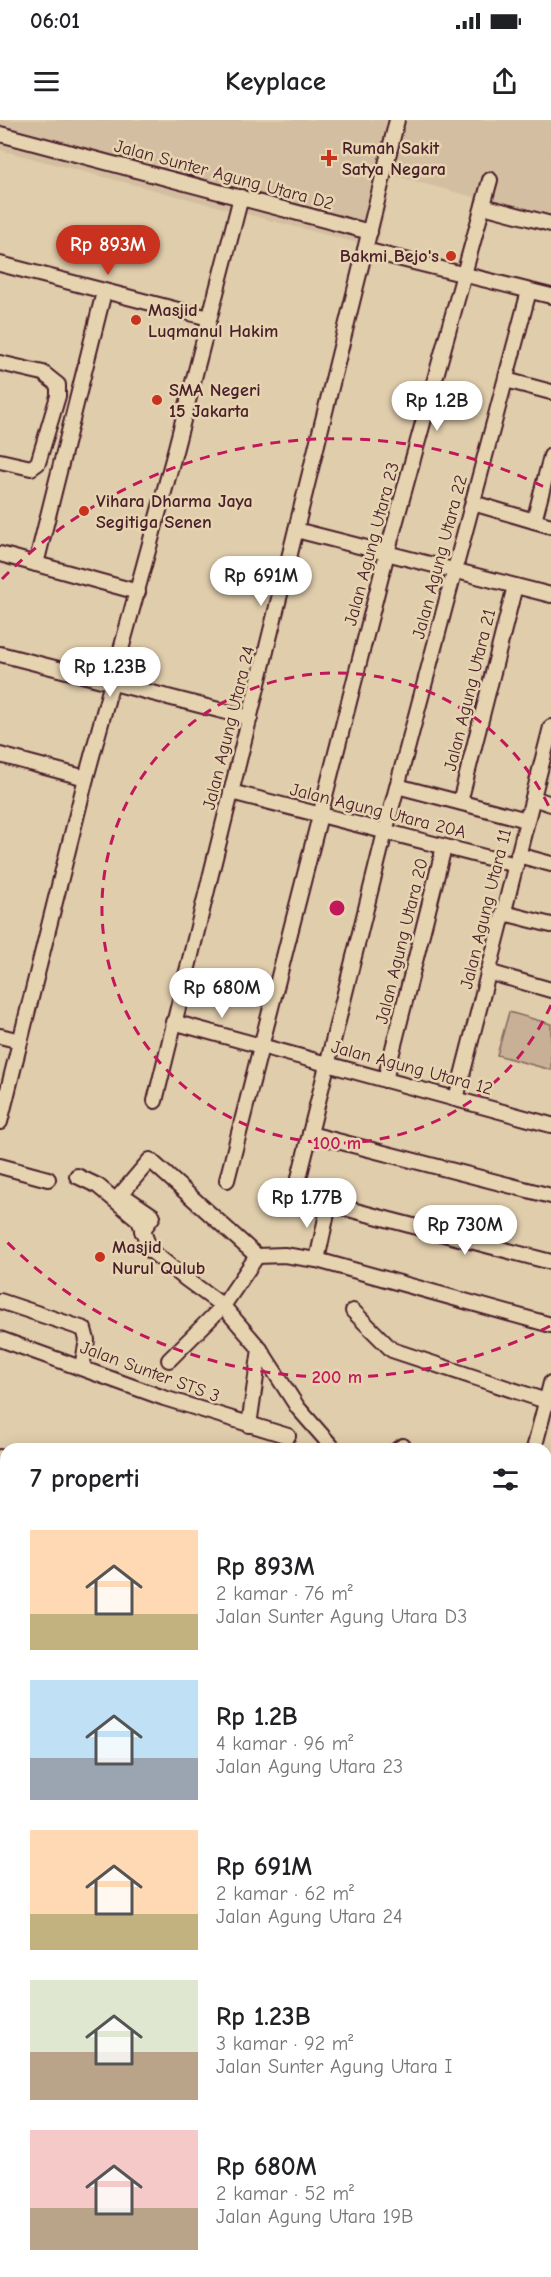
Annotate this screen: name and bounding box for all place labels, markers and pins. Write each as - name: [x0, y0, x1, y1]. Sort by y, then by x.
- place label: Rumah Sakit Satya Negara: [342, 138, 446, 180]
- marker: Rumah Sakit Satya Negara: [320, 149, 338, 167]
- pin: Rp 893M: [53, 225, 163, 276]
- place label: Bakmi Bejo's: [340, 246, 439, 267]
- marker: Bakmi Bejo's: [444, 249, 458, 263]
- place label: Masjid Luqmanul Hakim: [148, 300, 278, 342]
- marker: Masjid Luqmanul Hakim: [129, 313, 143, 327]
- place label: SMA Negeri 15 Jakarta: [169, 380, 261, 422]
- pin: Rp 1.2B: [382, 381, 492, 432]
- marker: SMA Negeri 15 Jakarta: [150, 393, 164, 407]
- place label: Vihara Dharma Jaya Segitiga Senen: [96, 491, 253, 533]
- marker: Vihara Dharma Jaya Segitiga Senen: [77, 504, 91, 518]
- pin: Rp 691M: [206, 556, 316, 607]
- pin: Rp 1.23B: [48, 647, 172, 698]
- centre of rings: [327, 898, 347, 918]
- pin: Rp 680M: [167, 968, 277, 1019]
- pin: Rp 1.77B: [245, 1178, 369, 1229]
- pin: Rp 730M: [410, 1205, 520, 1256]
- place label: Masjid Nurul Qulub: [112, 1237, 205, 1279]
- marker: Masjid Nurul Qulub: [93, 1250, 107, 1264]

